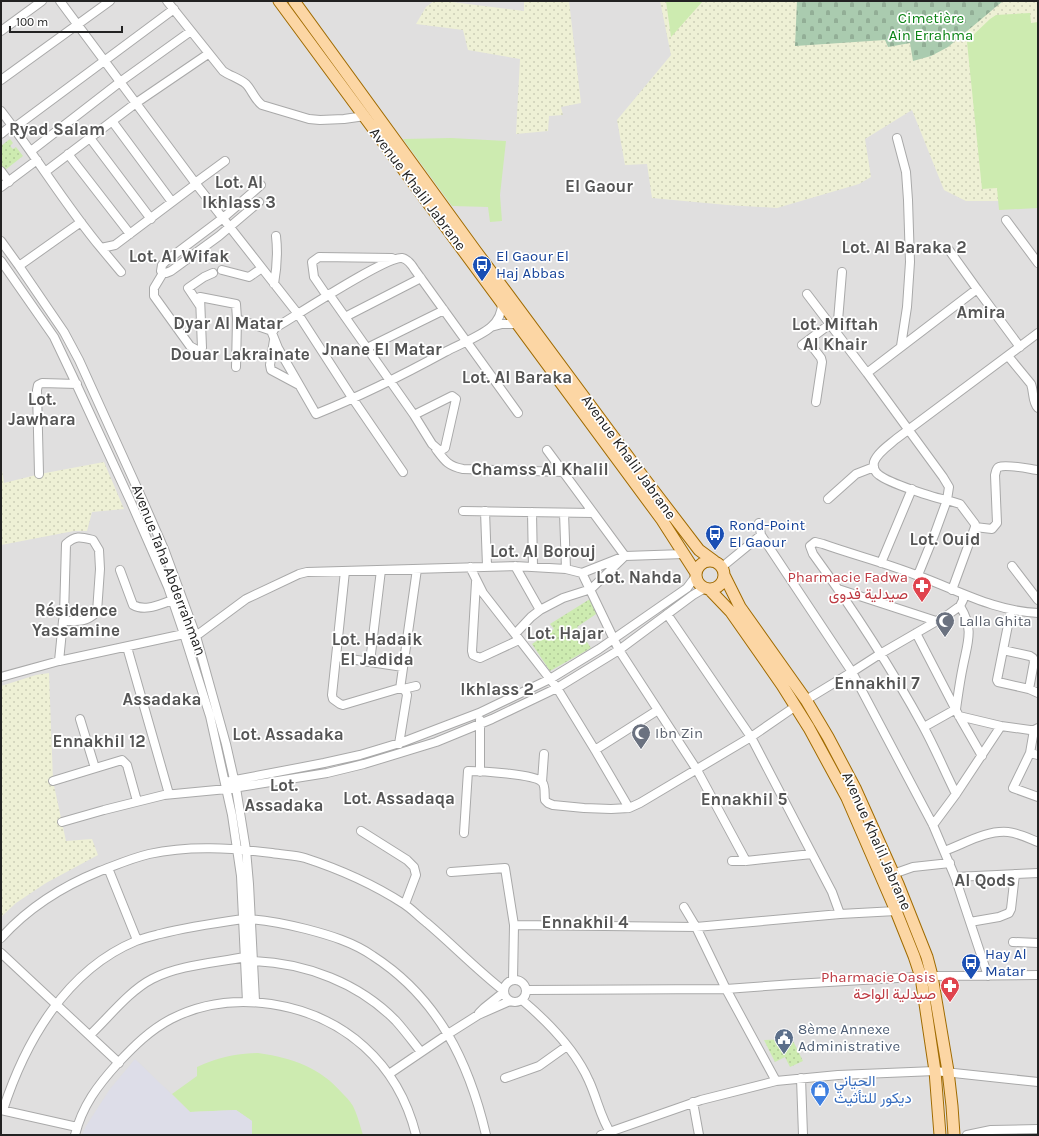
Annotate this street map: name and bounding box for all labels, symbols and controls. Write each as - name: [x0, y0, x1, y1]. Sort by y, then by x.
- scale bar: [10, 8, 122, 34]
- park label: Cimetière Ain Errahma: [889, 9, 973, 44]
- text: 100 m: [16, 15, 48, 29]
- district label: Ryad Salam: [9, 119, 105, 139]
- street label: Avenue Khalil Jabrane: [366, 124, 470, 254]
- district label: Lot. Al Ikhlass 3: [202, 172, 276, 212]
- district label: El Gaour: [565, 176, 633, 196]
- district label: Lot. Al Baraka 2: [842, 237, 966, 257]
- district label: Lot. Al Wifak: [129, 246, 229, 266]
- place label: El Gaour El Haj Abbas: [496, 247, 569, 282]
- bus stop icon: El Gaour El Haj Abbas: [471, 254, 493, 282]
- district label: Amira: [957, 302, 1005, 322]
- district label: Dyar Al Matar: [173, 313, 283, 333]
- district label: Lot. Miftah Al Khair: [792, 314, 878, 354]
- district label: Jnane El Matar: [322, 339, 442, 359]
- district label: Douar Lakrainate: [170, 344, 310, 364]
- district label: Lot. Al Baraka: [462, 367, 572, 387]
- district label: Lot. Jawhara: [8, 389, 76, 429]
- street label: Avenue Khalil Jabrane: [578, 391, 680, 523]
- district label: Chamss Al Khalil: [471, 459, 609, 479]
- street label: Avenue Taha Abderrahman: [128, 482, 210, 658]
- place label: Rond-Point El Gaour: [729, 516, 806, 551]
- bus stop icon: Rond-Point El Gaour: [704, 523, 726, 551]
- district label: Lot. Ouid: [910, 529, 980, 549]
- district label: Lot. Al Borouj: [490, 541, 596, 561]
- district label: Lot. Nahda: [596, 567, 682, 587]
- place label: Pharmacie Fadwa صيدلية فدوى: [787, 568, 908, 604]
- pharmacy icon: Pharmacie Fadwa صيدلية فدوى: [911, 575, 933, 603]
- district label: Résidence Yassamine: [32, 600, 120, 640]
- mosque icon: Lalla Ghita: [934, 610, 956, 638]
- place label: Lalla Ghita: [959, 612, 1032, 630]
- district label: Lot. Hajar: [527, 623, 604, 643]
- district label: Lot. Hadaik El Jadida: [332, 629, 422, 669]
- district label: Ennakhil 7: [834, 673, 920, 693]
- district label: Ikhlass 2: [460, 679, 534, 699]
- district label: Assadaka: [123, 689, 201, 709]
- mosque icon: Ibn Zin: [630, 722, 652, 750]
- district label: Lot. Assadaka: [232, 724, 344, 744]
- place label: Ibn Zin: [655, 724, 703, 742]
- district label: Ennakhil 12: [52, 731, 146, 751]
- street label: Avenue Khalil Jabrane: [838, 769, 916, 913]
- district label: Lot. Assadaka: [245, 775, 323, 815]
- district label: Lot. Assadaqa: [343, 788, 455, 809]
- district label: Ennakhil 5: [701, 789, 787, 809]
- district label: Al Qods: [955, 870, 1015, 890]
- district label: Ennakhil 4: [542, 912, 628, 932]
- place label: Hay Al Matar: [985, 945, 1027, 980]
- bus stop icon: Hay Al Matar: [960, 952, 982, 980]
- place label: Pharmacie Oasis صيدلية الواحة: [821, 968, 936, 1003]
- pharmacy icon: Pharmacie Oasis صيدلية الواحة: [939, 975, 961, 1003]
- place label: 8ème Annexe Administrative: [798, 1020, 900, 1055]
- public building icon: 8ème Annexe Administrative: [773, 1027, 795, 1055]
- place label: الحياني ديكور للتأثيث: [834, 1072, 912, 1107]
- shop icon: الحياني ديكور للتأثيث: [809, 1079, 831, 1107]

